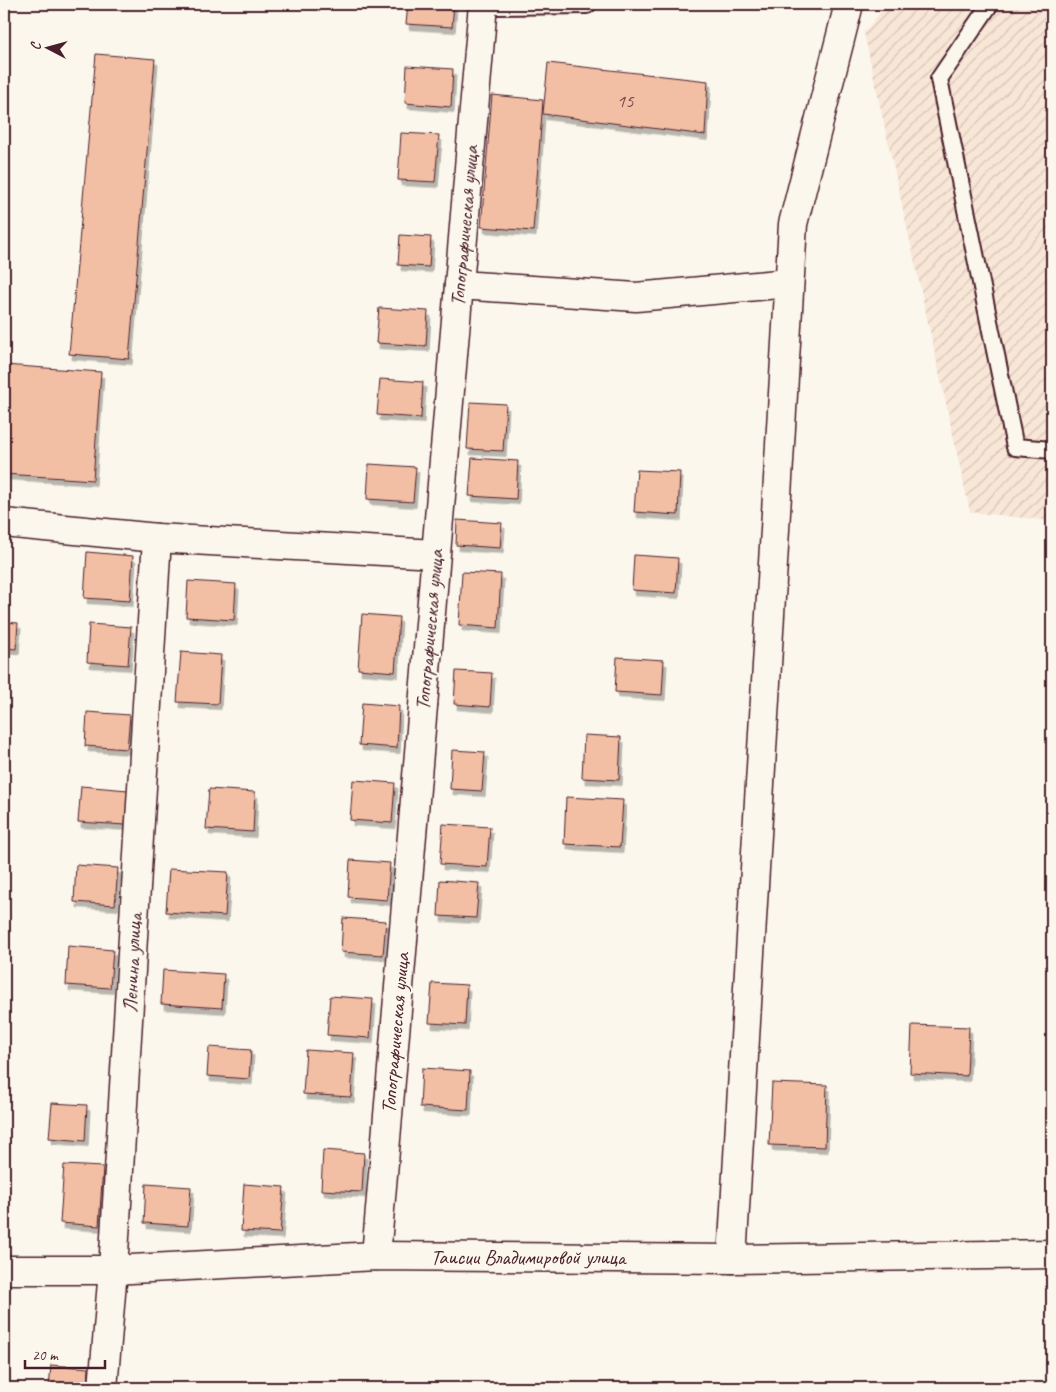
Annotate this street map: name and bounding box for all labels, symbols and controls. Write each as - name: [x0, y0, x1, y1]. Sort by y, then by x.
- north arrow: [22, 22, 72, 72]
- text: С: [27, 40, 45, 51]
- house number: 15: [616, 89, 635, 113]
- street label: Топографическая улица: [444, 143, 484, 307]
- street label: Топографическая улица: [409, 547, 449, 711]
- street label: Ленина улица: [116, 910, 148, 1013]
- street label: Топографическая улица: [375, 950, 415, 1114]
- street label: Таисии Владимировой улица: [431, 1244, 628, 1270]
- scale bar: [25, 1337, 105, 1369]
- text: 20 m: [32, 1346, 59, 1365]

